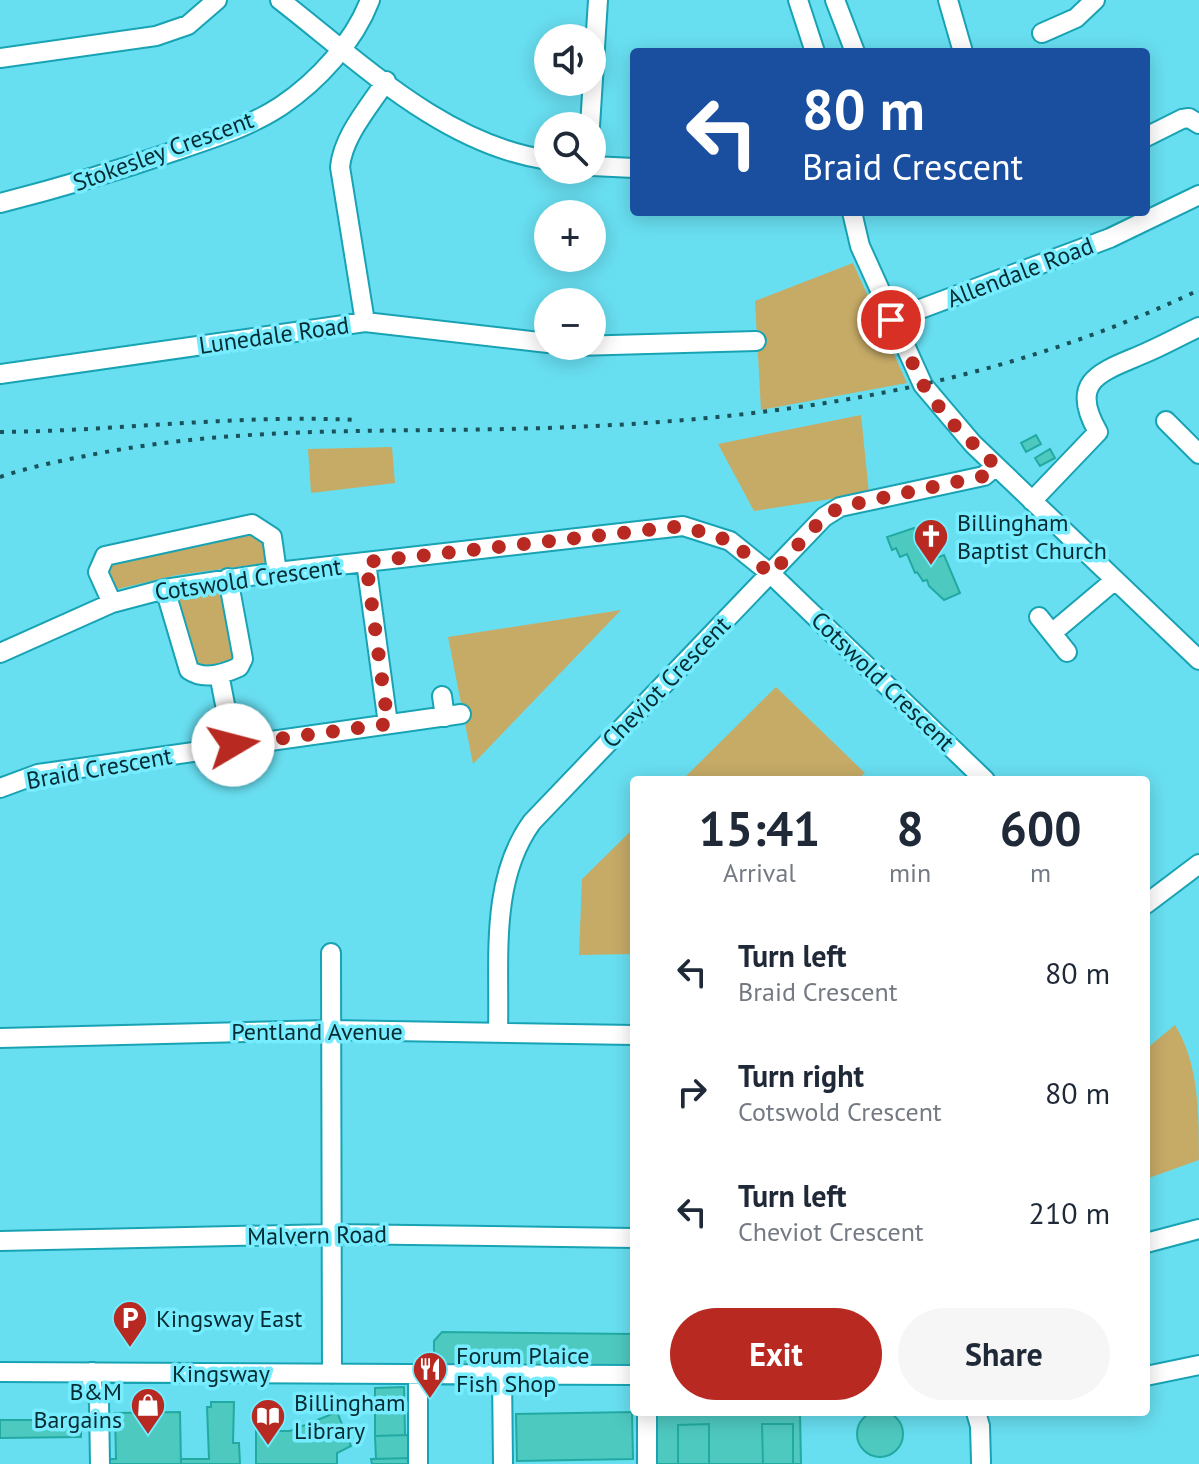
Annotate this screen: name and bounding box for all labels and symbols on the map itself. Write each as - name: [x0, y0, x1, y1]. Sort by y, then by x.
- street label: Stokesley Crescent: [68, 104, 258, 198]
- street label: Allendale Road: [942, 230, 1098, 314]
- pin: [857, 286, 925, 354]
- street label: Lunedale Road: [197, 309, 351, 361]
- place label: Billingham Baptist Church: [957, 507, 1107, 566]
- church icon: Billingham Baptist Church: [912, 517, 950, 567]
- street label: Cotswold Crescent: [153, 551, 343, 607]
- street label: Cotswold Crescent: [805, 605, 961, 757]
- street label: Cheviot Crescent: [595, 610, 737, 754]
- position arrow: [191, 703, 275, 787]
- street label: Braid Crescent: [24, 740, 174, 796]
- street label: Pentland Avenue: [231, 1016, 403, 1047]
- street label: Malvern Road: [247, 1218, 387, 1252]
- parking icon: Kingsway East: [111, 1299, 149, 1349]
- place label: Kingsway East: [156, 1303, 302, 1334]
- place label: Forum Plaice Fish Shop: [456, 1340, 590, 1399]
- restaurant icon: Forum Plaice Fish Shop: [411, 1350, 449, 1400]
- street label: Kingsway: [172, 1358, 270, 1389]
- place label: B&M Bargains: [33, 1376, 122, 1435]
- shop icon: B&M Bargains: [129, 1386, 167, 1436]
- place label: Billingham Library: [294, 1387, 405, 1446]
- library icon: Billingham Library: [249, 1397, 287, 1447]

